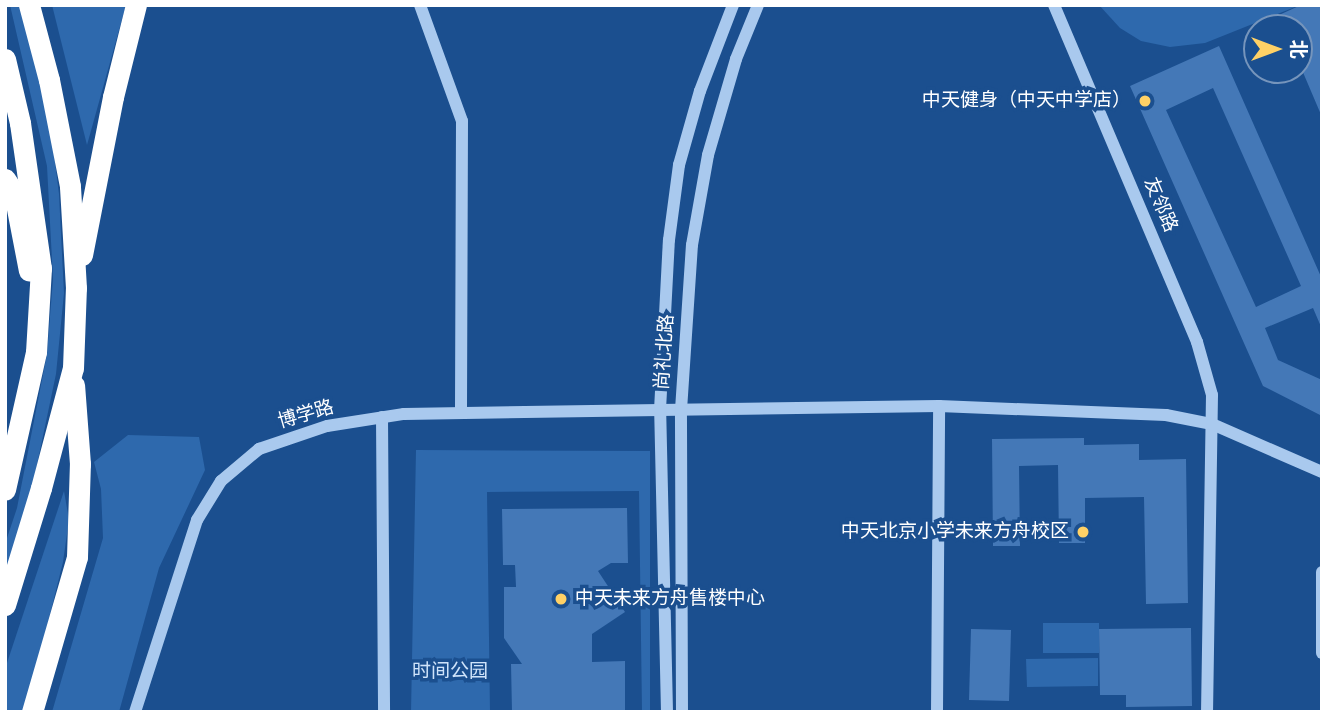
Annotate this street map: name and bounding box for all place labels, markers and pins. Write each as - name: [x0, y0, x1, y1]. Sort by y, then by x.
- place label: 中天健身（中天中学店）: [922, 90, 1131, 112]
- marker: 中天健身（中天中学店）: [1137, 93, 1153, 109]
- place label: 中天北京小学未来方舟校区: [841, 521, 1069, 543]
- marker: 中天北京小学未来方舟校区: [1075, 524, 1091, 540]
- place label: 中天未来方舟售楼中心: [575, 588, 765, 610]
- marker: 中天未来方舟售楼中心: [553, 591, 569, 607]

